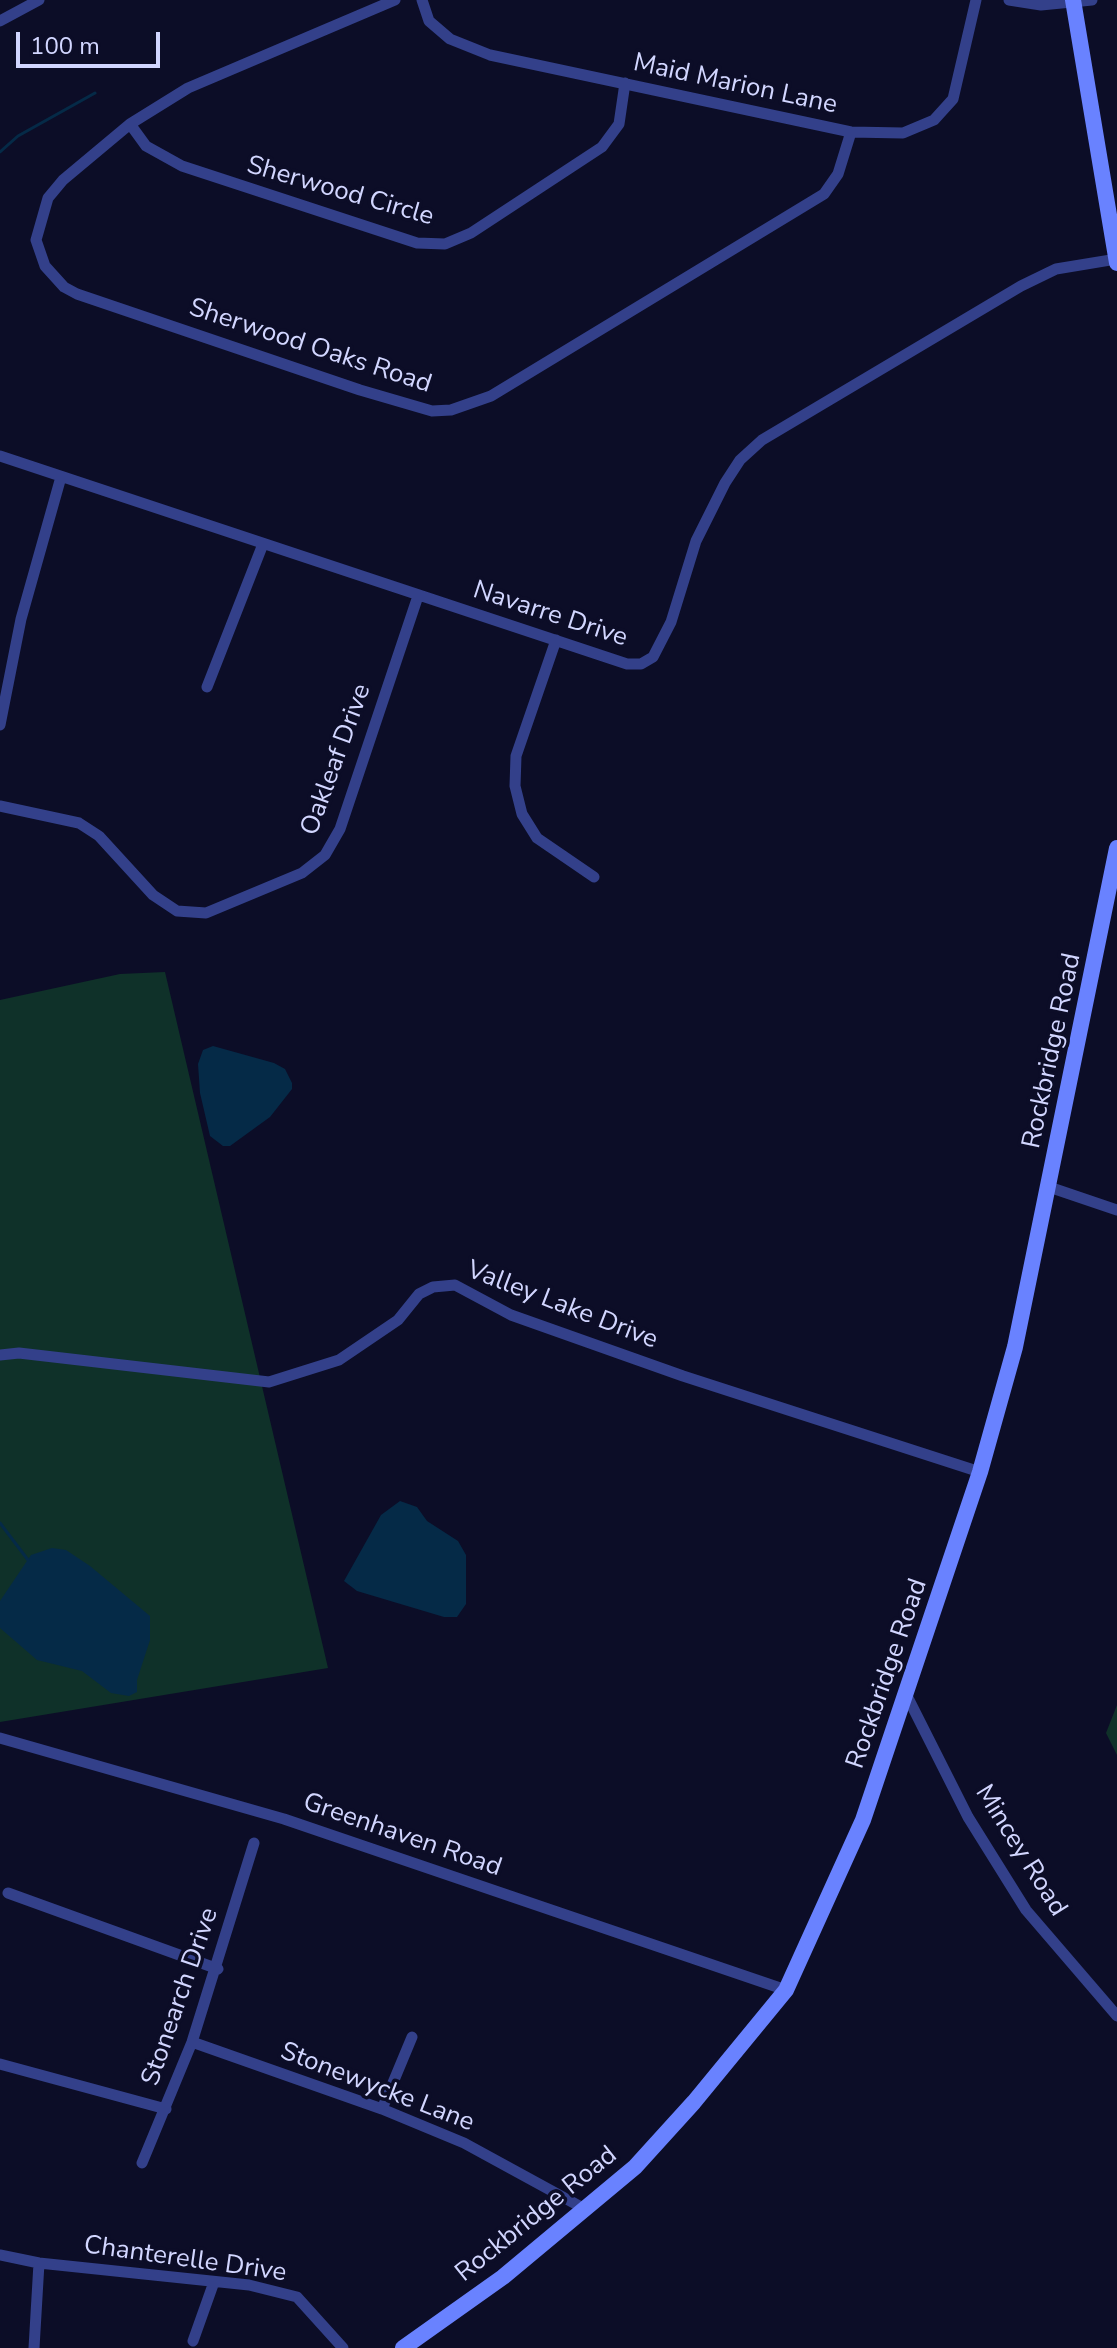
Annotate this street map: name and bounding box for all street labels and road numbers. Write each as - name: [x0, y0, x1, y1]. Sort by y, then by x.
- street label: Maid Marion Lane: [630, 48, 840, 122]
- street label: Sherwood Circle: [243, 150, 437, 234]
- street label: Sherwood Oaks Road: [185, 293, 435, 401]
- street label: Navarre Drive: [469, 575, 631, 655]
- street label: Oakleaf Drive: [295, 680, 379, 840]
- street label: Rockbridge Road: [1017, 951, 1089, 1151]
- street label: Valley Lake Drive: [462, 1255, 662, 1357]
- street label: Rockbridge Road: [841, 1575, 935, 1773]
- street label: Mincey Road: [967, 1780, 1073, 1922]
- street label: Greenhaven Road: [299, 1787, 505, 1885]
- street label: Stonearch Drive: [136, 1904, 226, 2090]
- street label: Stonewycke Lane: [276, 2037, 478, 2139]
- street label: Rockbridge Road: [450, 2140, 624, 2290]
- street label: Chanterelle Drive: [82, 2230, 288, 2290]

